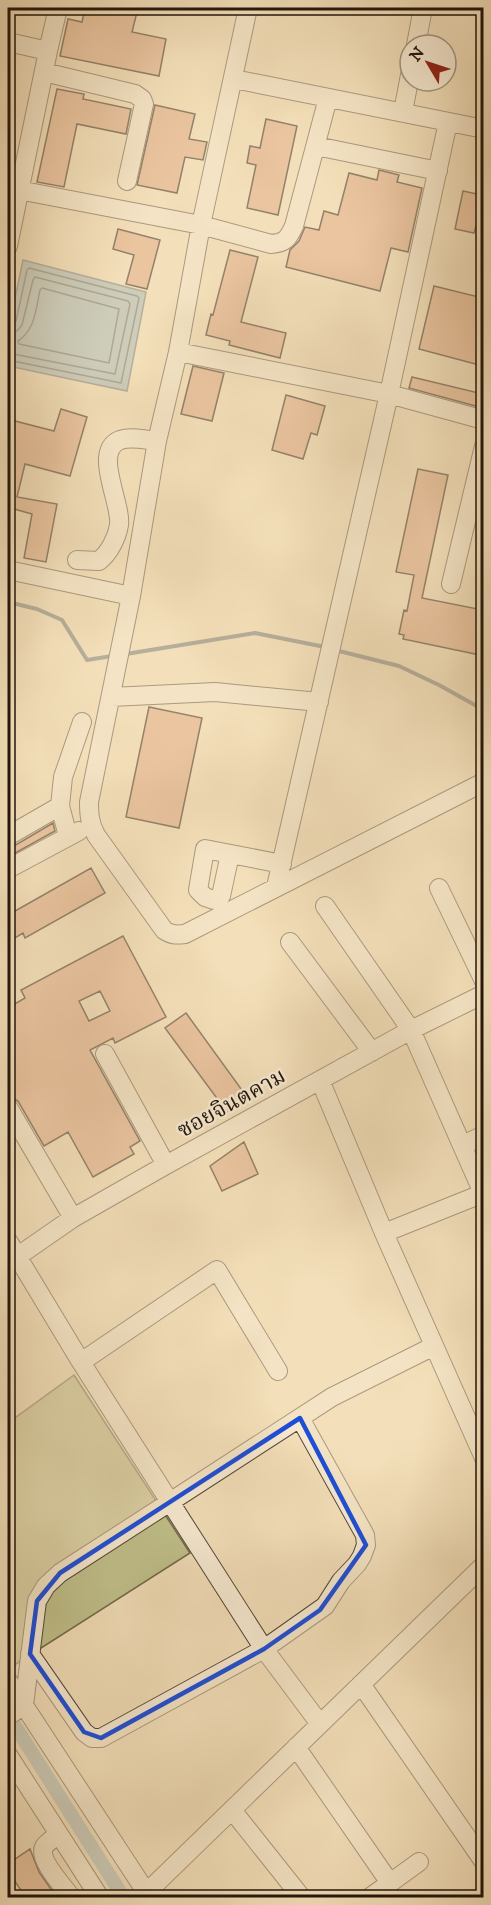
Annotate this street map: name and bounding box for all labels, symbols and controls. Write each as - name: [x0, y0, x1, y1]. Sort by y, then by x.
- north arrow: [398, 33, 458, 93]
- text: N: [405, 43, 429, 66]
- street label: ซอยจินตคาม: [173, 1063, 291, 1144]

